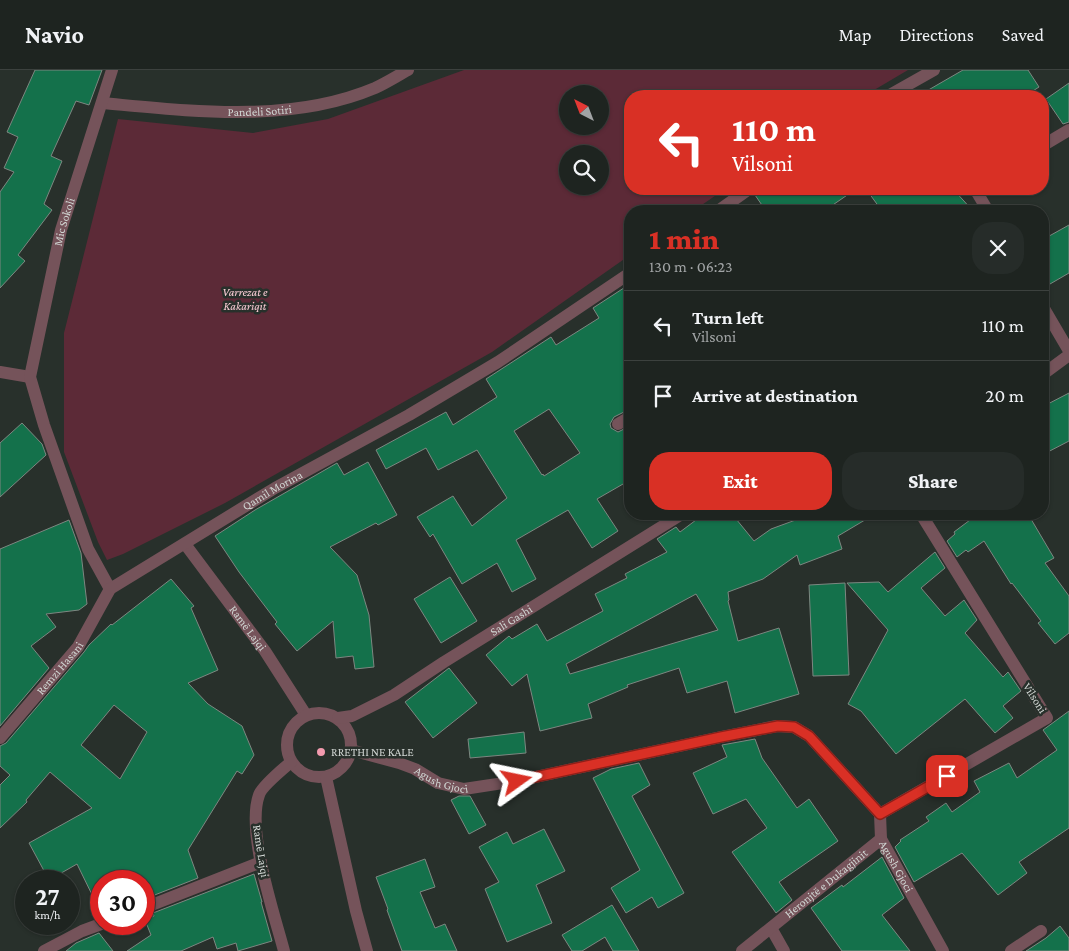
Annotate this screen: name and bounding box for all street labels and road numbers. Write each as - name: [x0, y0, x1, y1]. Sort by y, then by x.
- street label: Pandeli Sotiri: [228, 102, 292, 119]
- street label: Mic Sokoli: [51, 196, 78, 247]
- street label: Qamil Morina: [240, 467, 305, 513]
- street label: Sali Gashi: [487, 602, 535, 639]
- street label: Ramë Lajqi: [226, 603, 269, 654]
- street label: Remzi Hasani: [33, 639, 86, 697]
- street label: Vilsoni: [1020, 680, 1050, 716]
- street label: Agush Gjoci: [412, 763, 469, 796]
- street label: Ramē Lajqi: [250, 824, 272, 878]
- street label: Agush Gjoci: [876, 838, 916, 895]
- street label: Heronjtë e Dukagjinit: [782, 845, 871, 921]

